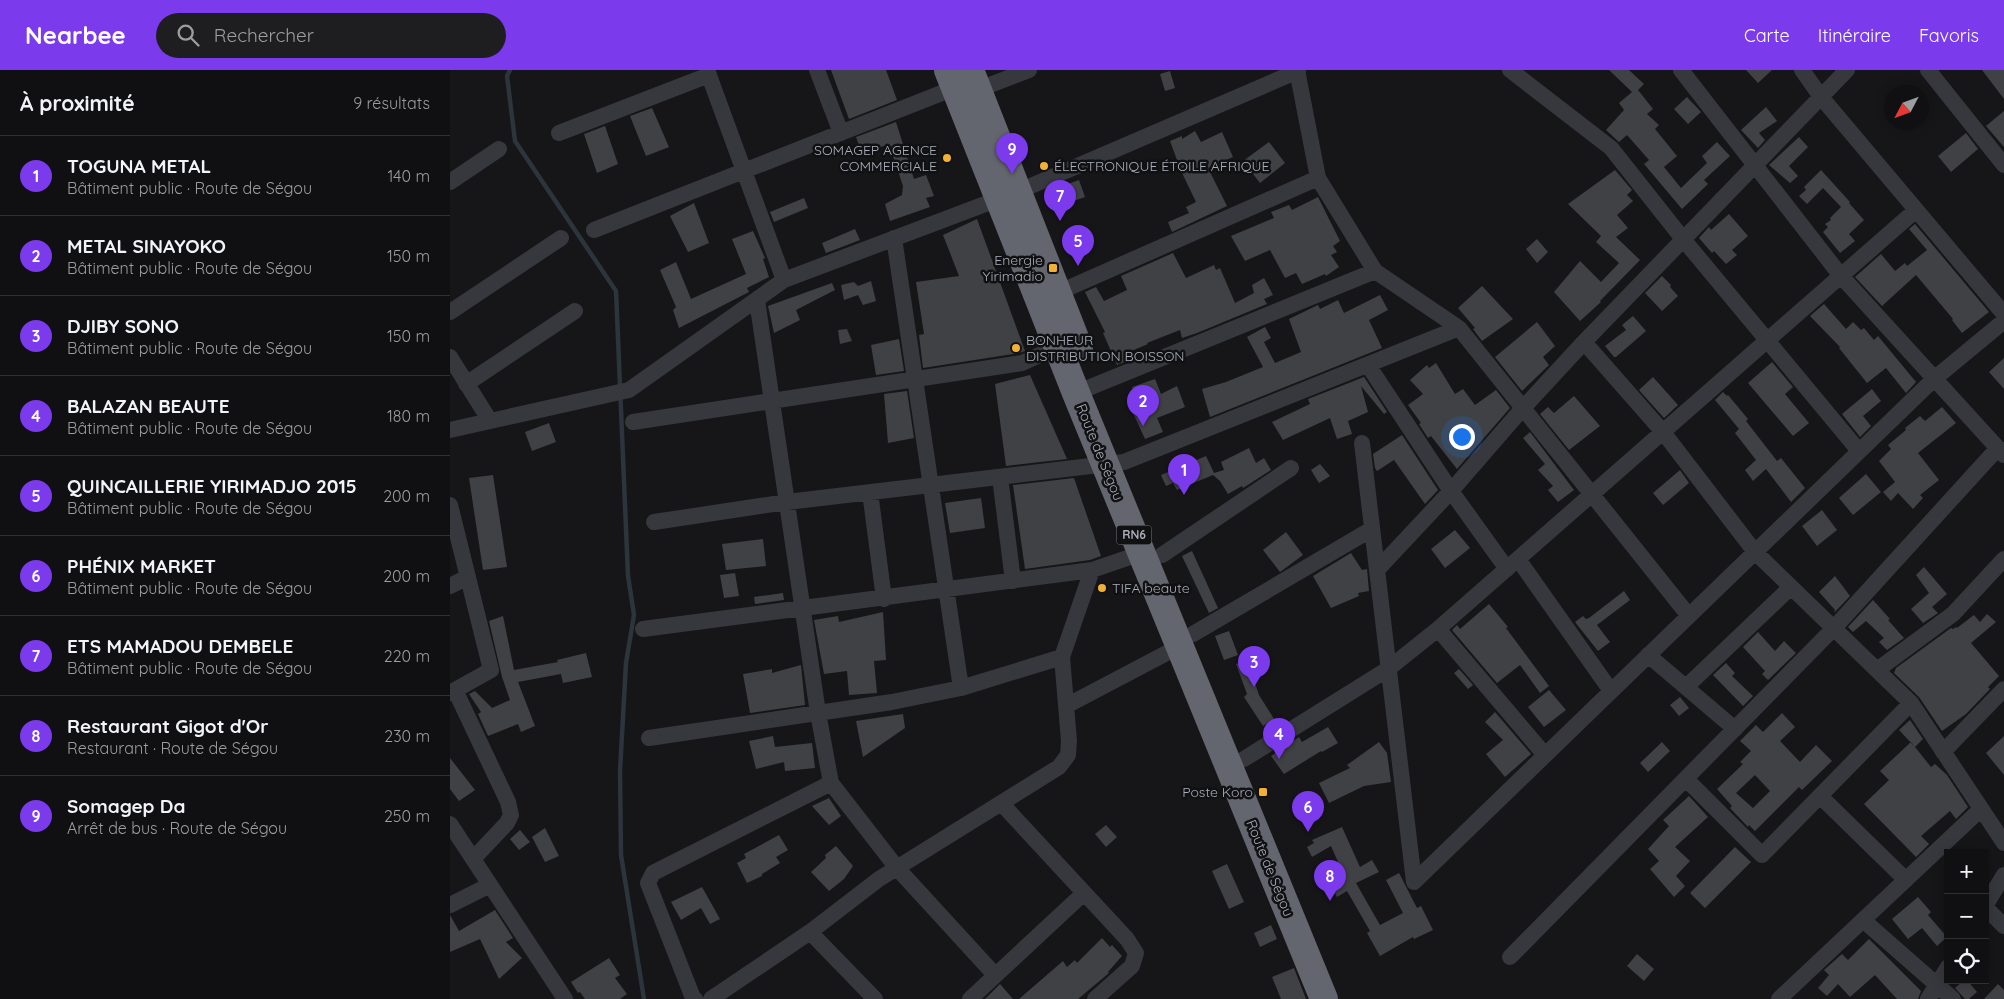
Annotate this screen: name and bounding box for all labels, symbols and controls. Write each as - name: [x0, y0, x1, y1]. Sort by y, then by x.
- search box: [156, 13, 506, 58]
- text: Nearbee: [25, 20, 126, 50]
- icon: search: [174, 21, 202, 49]
- text: Rechercher: [214, 23, 314, 47]
- text: Carte: [1744, 24, 1790, 47]
- text: Itinéraire: [1818, 24, 1891, 47]
- text: Favoris: [1919, 24, 1979, 47]
- north arrow: [1884, 85, 1929, 130]
- text: À proximité: [20, 90, 135, 116]
- text: 9 résultats: [353, 93, 430, 113]
- pin: 9: [996, 133, 1028, 174]
- place label: SOMAGEP AGENCE COMMERCIALE: [814, 141, 937, 175]
- marker: SOMAGEP AGENCE COMMERCIALE: [941, 152, 953, 164]
- text: TOGUNA METAL: [67, 154, 211, 178]
- place label: ÉLECTRONIQUE ÉTOILE AFRIQUE: [1054, 157, 1269, 175]
- marker: ÉLECTRONIQUE ÉTOILE AFRIQUE: [1038, 160, 1050, 172]
- text: 1: [33, 166, 39, 186]
- text: 140 m: [387, 166, 430, 186]
- text: Bâtiment public · Route de Ségou: [67, 178, 312, 198]
- pin: 7: [1044, 180, 1076, 221]
- pin: 5: [1062, 225, 1094, 266]
- text: METAL SINAYOKO: [67, 234, 226, 258]
- text: 2: [31, 246, 41, 266]
- text: 150 m: [387, 246, 430, 266]
- place label: Energie Yirimadio: [983, 251, 1043, 285]
- text: Bâtiment public · Route de Ségou: [67, 258, 312, 278]
- marker: Energie Yirimadio: [1047, 262, 1059, 274]
- text: DJIBY SONO: [67, 314, 179, 338]
- text: 3: [32, 326, 40, 346]
- text: 150 m: [387, 326, 430, 346]
- place label: BONHEUR DISTRIBUTION BOISSON: [1026, 331, 1185, 365]
- text: Bâtiment public · Route de Ségou: [67, 338, 312, 358]
- marker: BONHEUR DISTRIBUTION BOISSON: [1010, 342, 1022, 354]
- pin: 2: [1127, 385, 1159, 426]
- text: BALAZAN BEAUTE: [67, 394, 230, 418]
- street label: Route de Ségou: [1072, 401, 1128, 503]
- text: 4: [31, 406, 41, 426]
- text: 180 m: [387, 406, 430, 426]
- text: Bâtiment public · Route de Ségou: [67, 418, 312, 438]
- your location: [1449, 424, 1475, 450]
- pin: 1: [1168, 454, 1200, 495]
- text: QUINCAILLERIE YIRIMADJO 2015: [67, 474, 357, 498]
- text: 5: [31, 486, 41, 506]
- text: 200 m: [383, 486, 430, 506]
- text: Bâtiment public · Route de Ségou: [67, 498, 312, 518]
- road number: RN6: [1116, 526, 1152, 544]
- text: PHÉNIX MARKET: [67, 554, 216, 578]
- text: 6: [32, 566, 40, 586]
- text: 200 m: [383, 566, 430, 586]
- text: Bâtiment public · Route de Ségou: [67, 578, 312, 598]
- place label: TIFA beaute: [1112, 579, 1190, 597]
- marker: TIFA beaute: [1096, 582, 1108, 594]
- text: ETS MAMADOU DEMBELE: [67, 634, 293, 658]
- text: 7: [32, 646, 40, 666]
- text: 220 m: [384, 646, 430, 666]
- pin: 3: [1238, 646, 1270, 687]
- text: Bâtiment public · Route de Ségou: [67, 658, 312, 678]
- text: Restaurant Gigot d'Or: [67, 714, 268, 738]
- pin: 4: [1263, 718, 1295, 759]
- text: 8: [32, 726, 40, 746]
- text: 230 m: [384, 726, 430, 746]
- text: Restaurant · Route de Ségou: [67, 738, 278, 758]
- place label: Poste Koro: [1182, 783, 1253, 801]
- marker: Poste Koro: [1257, 786, 1269, 798]
- pin: 6: [1292, 791, 1324, 832]
- text: Somagep Da: [67, 794, 185, 818]
- text: 9: [31, 806, 41, 826]
- text: 250 m: [384, 806, 430, 826]
- street label: Route de Ségou: [1242, 817, 1298, 919]
- text: Arrêt de bus · Route de Ségou: [67, 818, 287, 838]
- map controls: [1944, 849, 1989, 984]
- button: +: [1944, 849, 1989, 894]
- pin: 8: [1314, 860, 1346, 901]
- button: −: [1944, 894, 1989, 939]
- button: locate: [1944, 939, 1989, 984]

